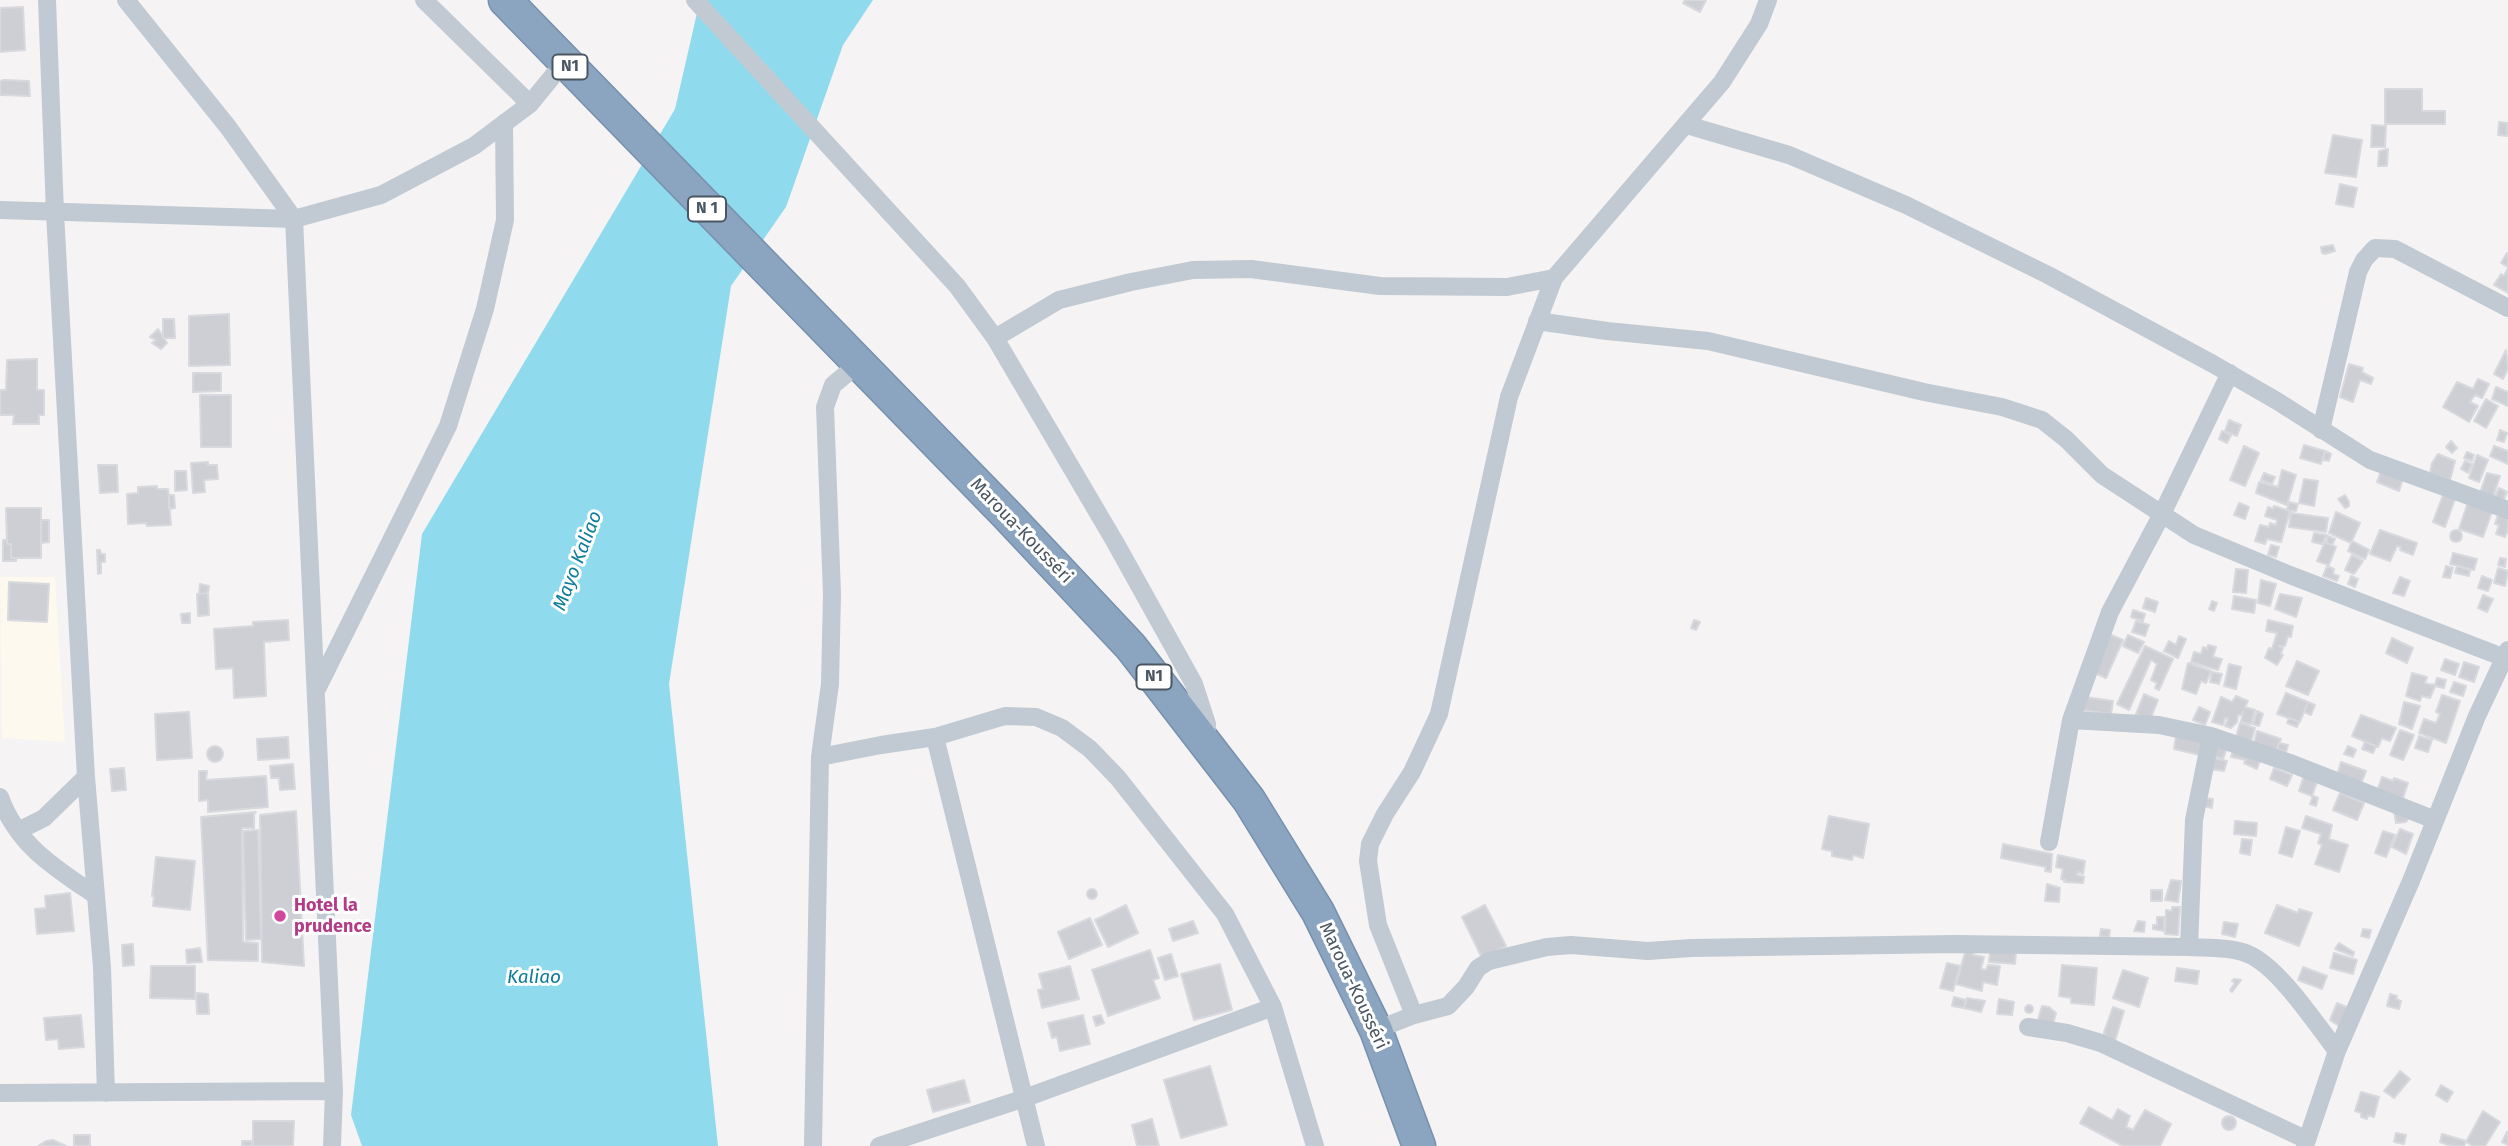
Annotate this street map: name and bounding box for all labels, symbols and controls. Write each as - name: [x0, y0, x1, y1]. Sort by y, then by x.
- road number: N1: [552, 54, 588, 80]
- road number: N 1: [688, 196, 726, 222]
- street label: Maroua-Kousséri: [965, 474, 1077, 588]
- water label: Mayo Kaliao: [549, 508, 607, 614]
- road number: N1: [1136, 664, 1172, 690]
- place label: Hotel la prudence: [294, 895, 372, 937]
- marker: Hotel la prudence: [272, 908, 288, 924]
- street label: Maroua-Kousséri: [1314, 919, 1392, 1053]
- water label: Kaliao: [507, 967, 561, 989]

